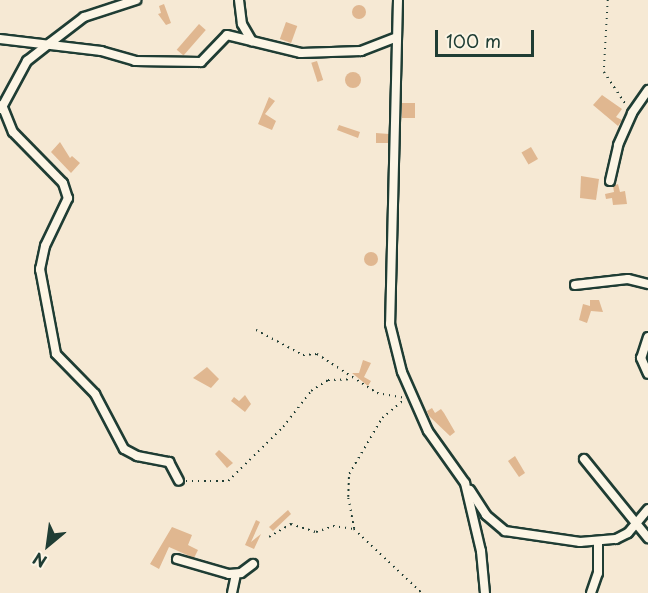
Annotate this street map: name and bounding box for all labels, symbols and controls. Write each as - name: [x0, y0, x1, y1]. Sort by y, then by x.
- scale bar: [438, 18, 537, 56]
- text: 100 m: [446, 27, 501, 54]
- north arrow: [18, 515, 78, 575]
- text: N: [28, 547, 51, 574]

